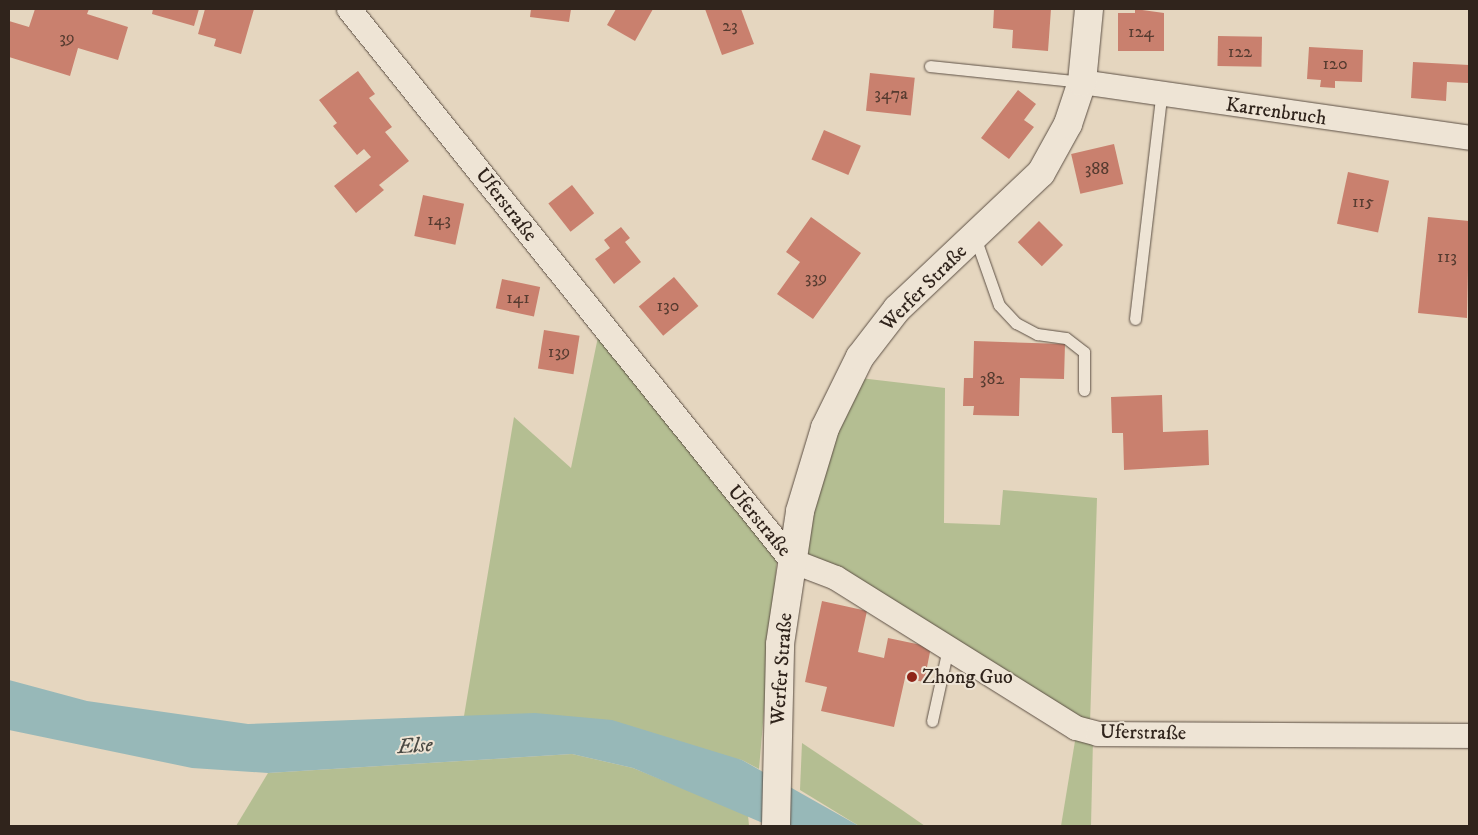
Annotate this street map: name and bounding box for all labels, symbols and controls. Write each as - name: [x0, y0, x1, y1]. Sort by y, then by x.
- house number: 23: [722, 15, 738, 37]
- house number: 124: [1128, 21, 1154, 43]
- house number: 39: [59, 27, 75, 49]
- house number: 122: [1228, 41, 1252, 63]
- house number: 120: [1322, 53, 1348, 75]
- house number: 347a: [874, 83, 908, 105]
- street label: Karrenbruch: [1224, 93, 1328, 131]
- house number: 388: [1085, 158, 1109, 180]
- street label: Uferstraße: [470, 164, 542, 246]
- house number: 115: [1352, 191, 1374, 213]
- house number: 143: [427, 209, 451, 231]
- street label: Werfer Straße: [876, 240, 972, 336]
- house number: 113: [1437, 246, 1457, 268]
- house number: 339: [805, 267, 827, 289]
- house number: 141: [506, 287, 530, 309]
- house number: 130: [656, 295, 680, 317]
- house number: 139: [548, 341, 570, 363]
- house number: 382: [980, 368, 1004, 390]
- street label: Uferstraße: [722, 480, 796, 562]
- street label: Werfer Straße: [766, 612, 798, 726]
- place label: Zhong Guo: [922, 665, 1013, 689]
- marker: Zhong Guo: [906, 671, 918, 683]
- street label: Uferstraße: [1100, 720, 1186, 746]
- water label: Else: [397, 732, 433, 760]

